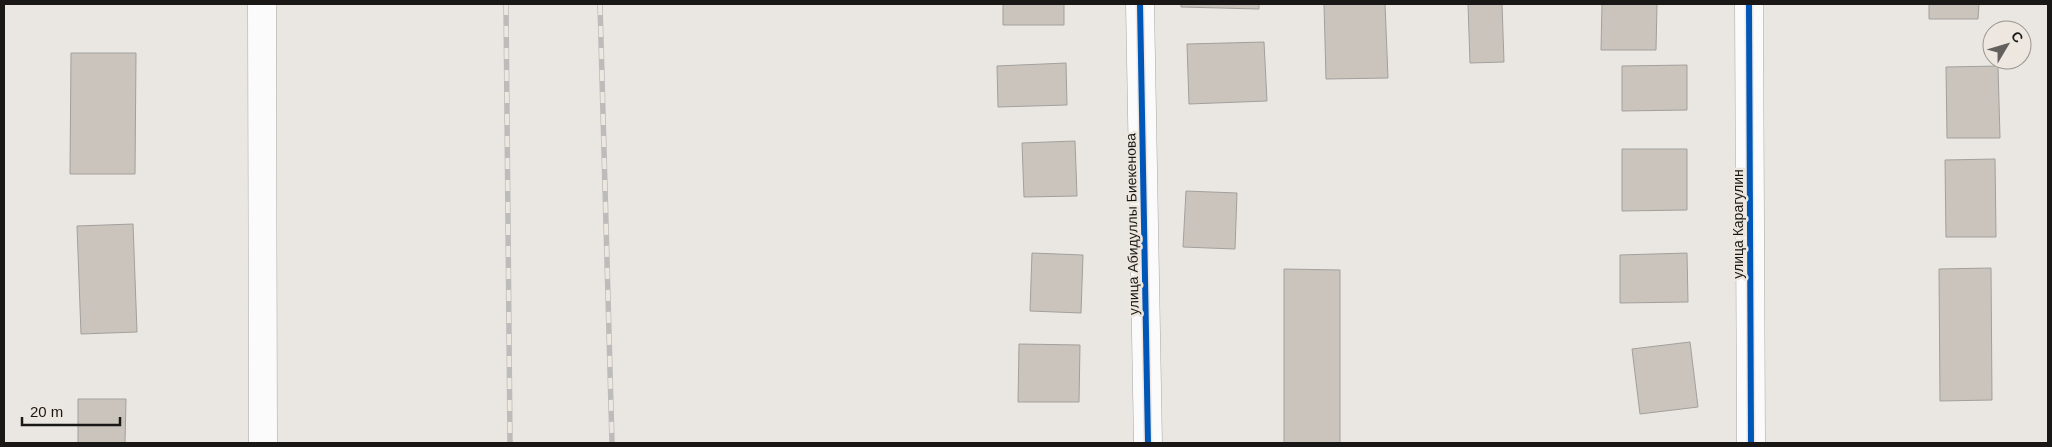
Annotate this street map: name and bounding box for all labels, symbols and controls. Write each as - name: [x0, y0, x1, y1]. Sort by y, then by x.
- north arrow: [1982, 20, 2032, 70]
- text: С: [2008, 28, 2027, 46]
- street label: улица Абидуллы Биекенова: [1122, 133, 1142, 315]
- street label: улица Карагулин: [1730, 169, 1746, 279]
- scale bar: [22, 394, 120, 426]
- text: 20 m: [30, 403, 63, 420]

